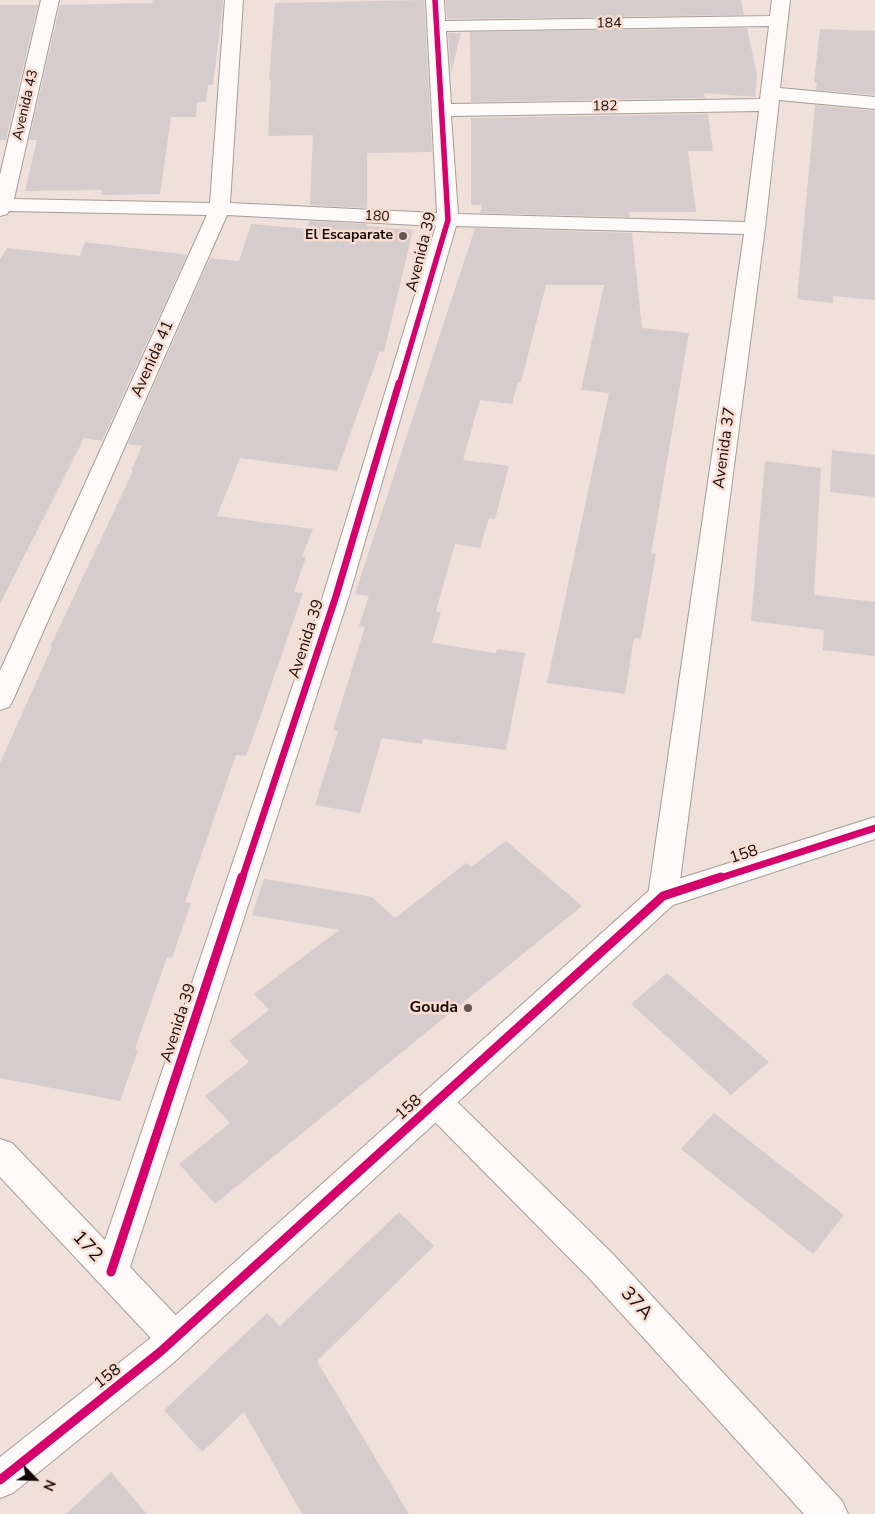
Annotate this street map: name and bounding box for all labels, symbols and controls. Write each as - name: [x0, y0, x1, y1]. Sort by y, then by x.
- street label: 184: [596, 15, 622, 33]
- street label: Avenida 43: [10, 68, 42, 142]
- street label: 182: [592, 98, 618, 116]
- street label: 180: [364, 208, 390, 226]
- street label: Avenida 39: [403, 210, 441, 294]
- place label: El Escaparate: [305, 228, 393, 244]
- marker: El Escaparate: [397, 230, 409, 242]
- street label: Avenida 41: [128, 318, 178, 400]
- street label: Avenida 37: [710, 406, 740, 490]
- street label: Avenida 39: [285, 597, 329, 681]
- street label: 158: [727, 841, 761, 869]
- street label: Avenida 39: [157, 981, 201, 1065]
- place label: Gouda: [409, 998, 458, 1018]
- marker: Gouda: [462, 1002, 474, 1014]
- street label: 158: [392, 1091, 426, 1125]
- street label: 172: [67, 1227, 107, 1267]
- street label: 37A: [615, 1283, 657, 1325]
- street label: 158: [91, 1361, 125, 1393]
- north arrow: [10, 1454, 60, 1504]
- text: N: [38, 1477, 60, 1494]

